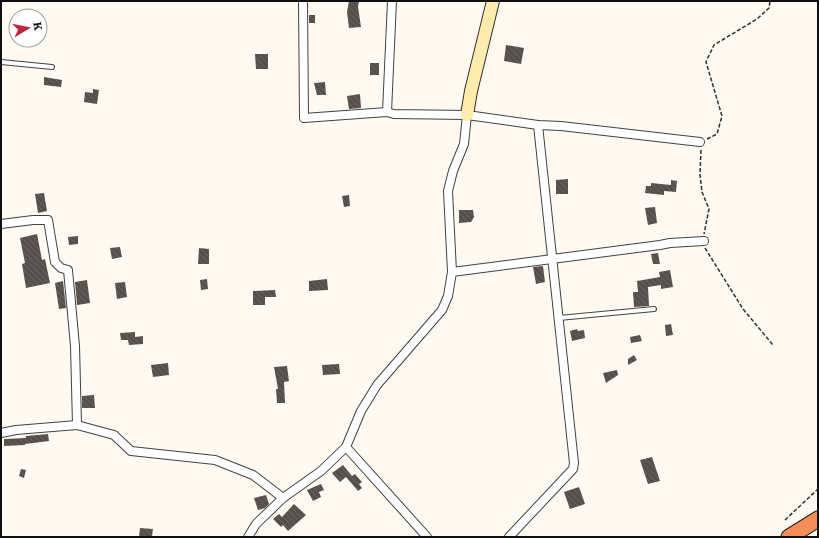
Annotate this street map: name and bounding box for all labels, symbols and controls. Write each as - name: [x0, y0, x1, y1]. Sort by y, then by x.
- north arrow: [8, 8, 48, 48]
- text: K: [30, 21, 46, 32]

